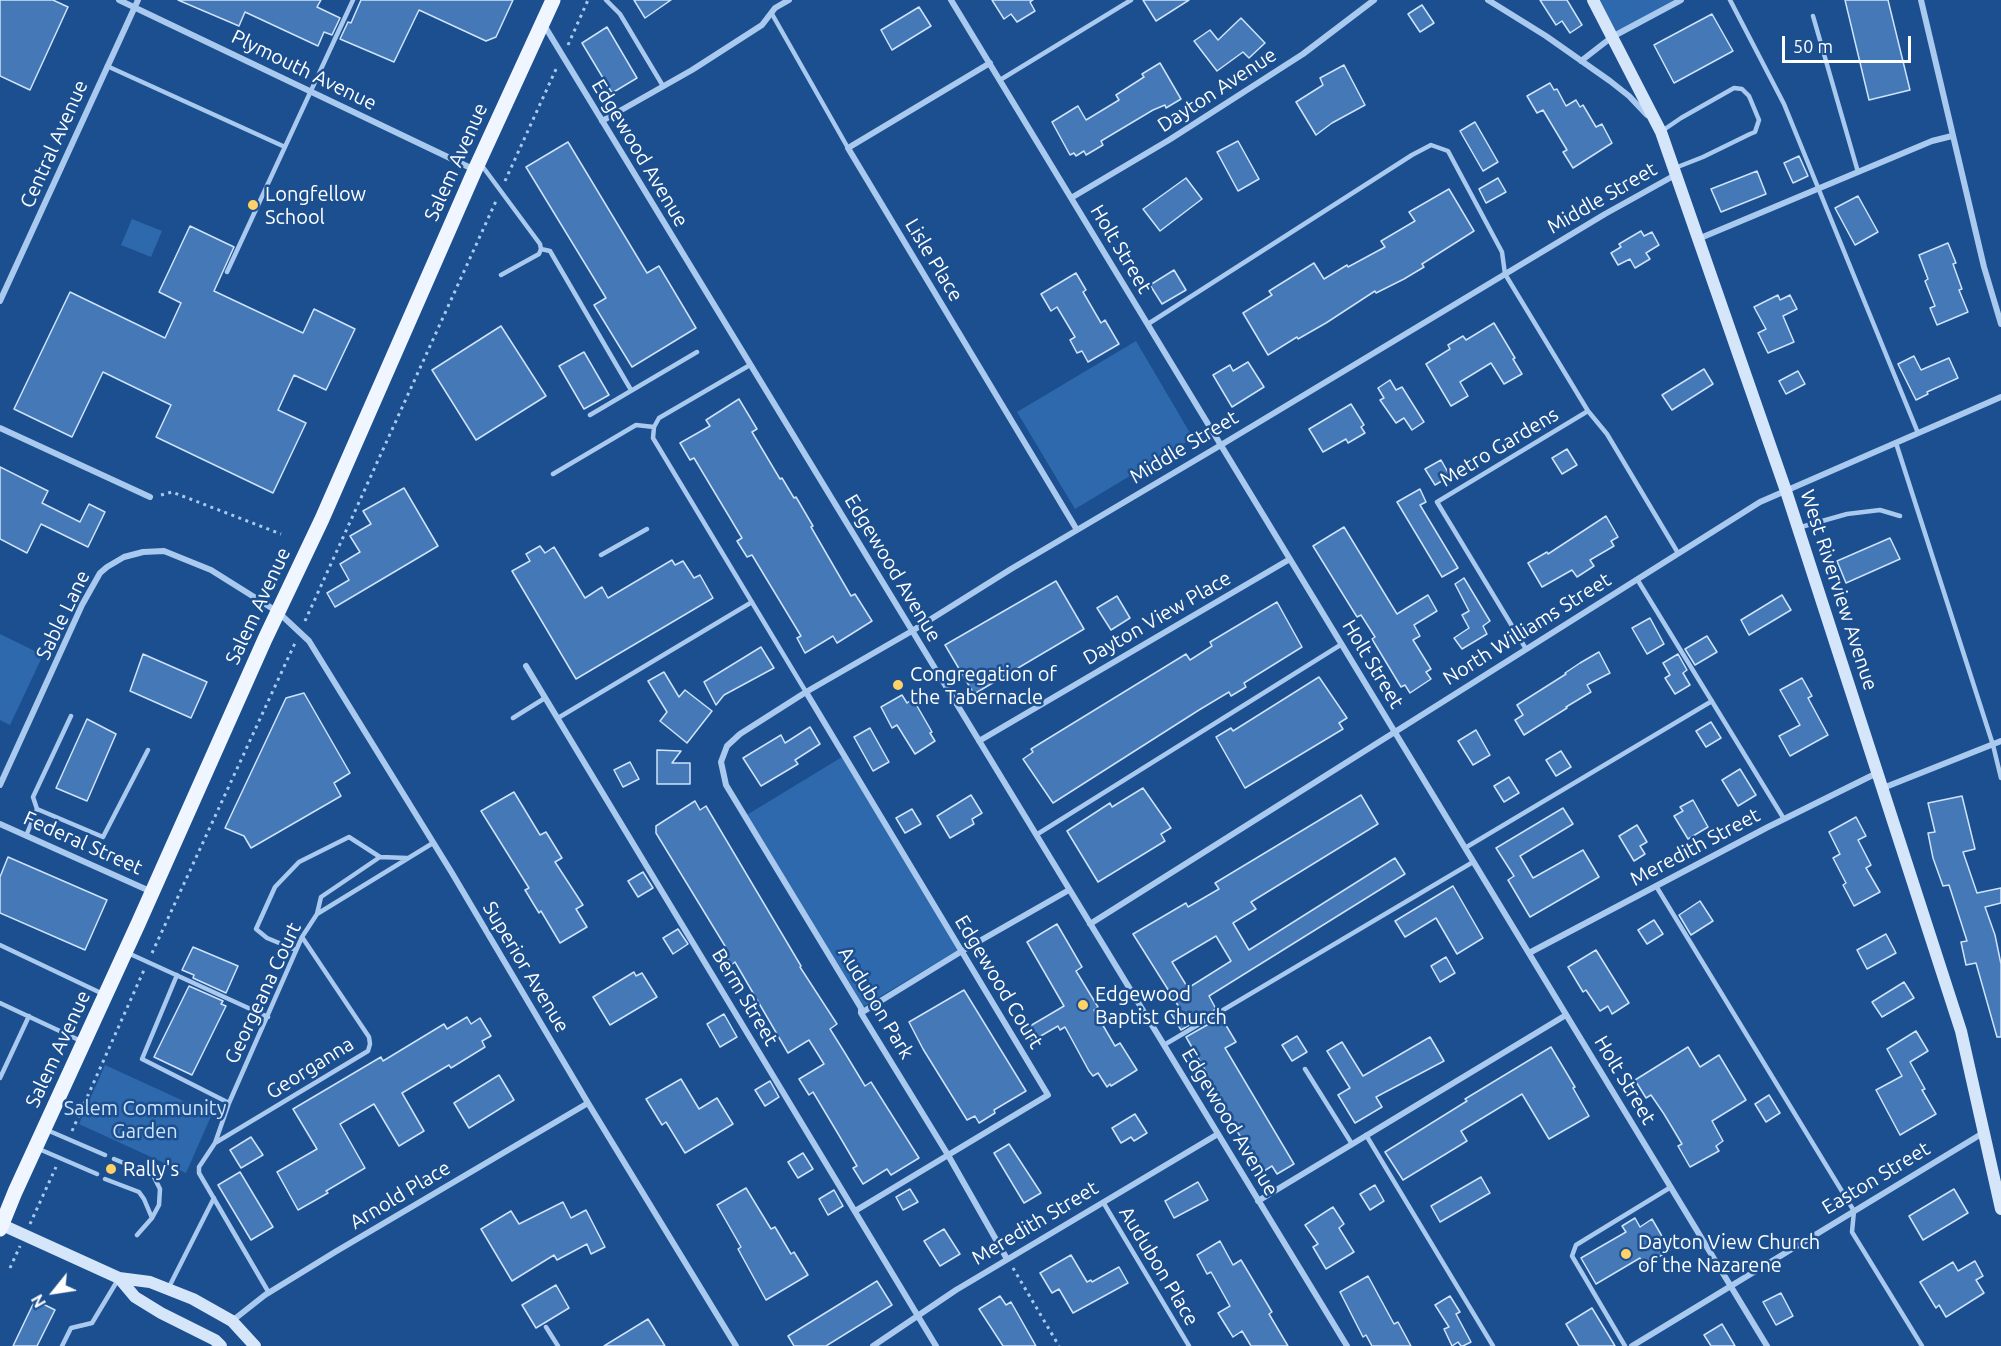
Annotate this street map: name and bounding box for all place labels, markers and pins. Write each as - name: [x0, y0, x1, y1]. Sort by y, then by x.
- place label: Longfellow School: [265, 182, 366, 229]
- marker: Longfellow School: [246, 198, 260, 212]
- place label: Congregation of the Tabernacle: [910, 662, 1057, 709]
- marker: Congregation of the Tabernacle: [891, 678, 905, 692]
- place label: Edgewood Baptist Church: [1095, 982, 1227, 1029]
- marker: Edgewood Baptist Church: [1076, 998, 1090, 1012]
- place label: Rally's: [123, 1157, 179, 1181]
- marker: Rally's: [104, 1162, 118, 1176]
- place label: Dayton View Church of the Nazarene: [1638, 1230, 1820, 1277]
- marker: Dayton View Church of the Nazarene: [1619, 1247, 1633, 1261]

